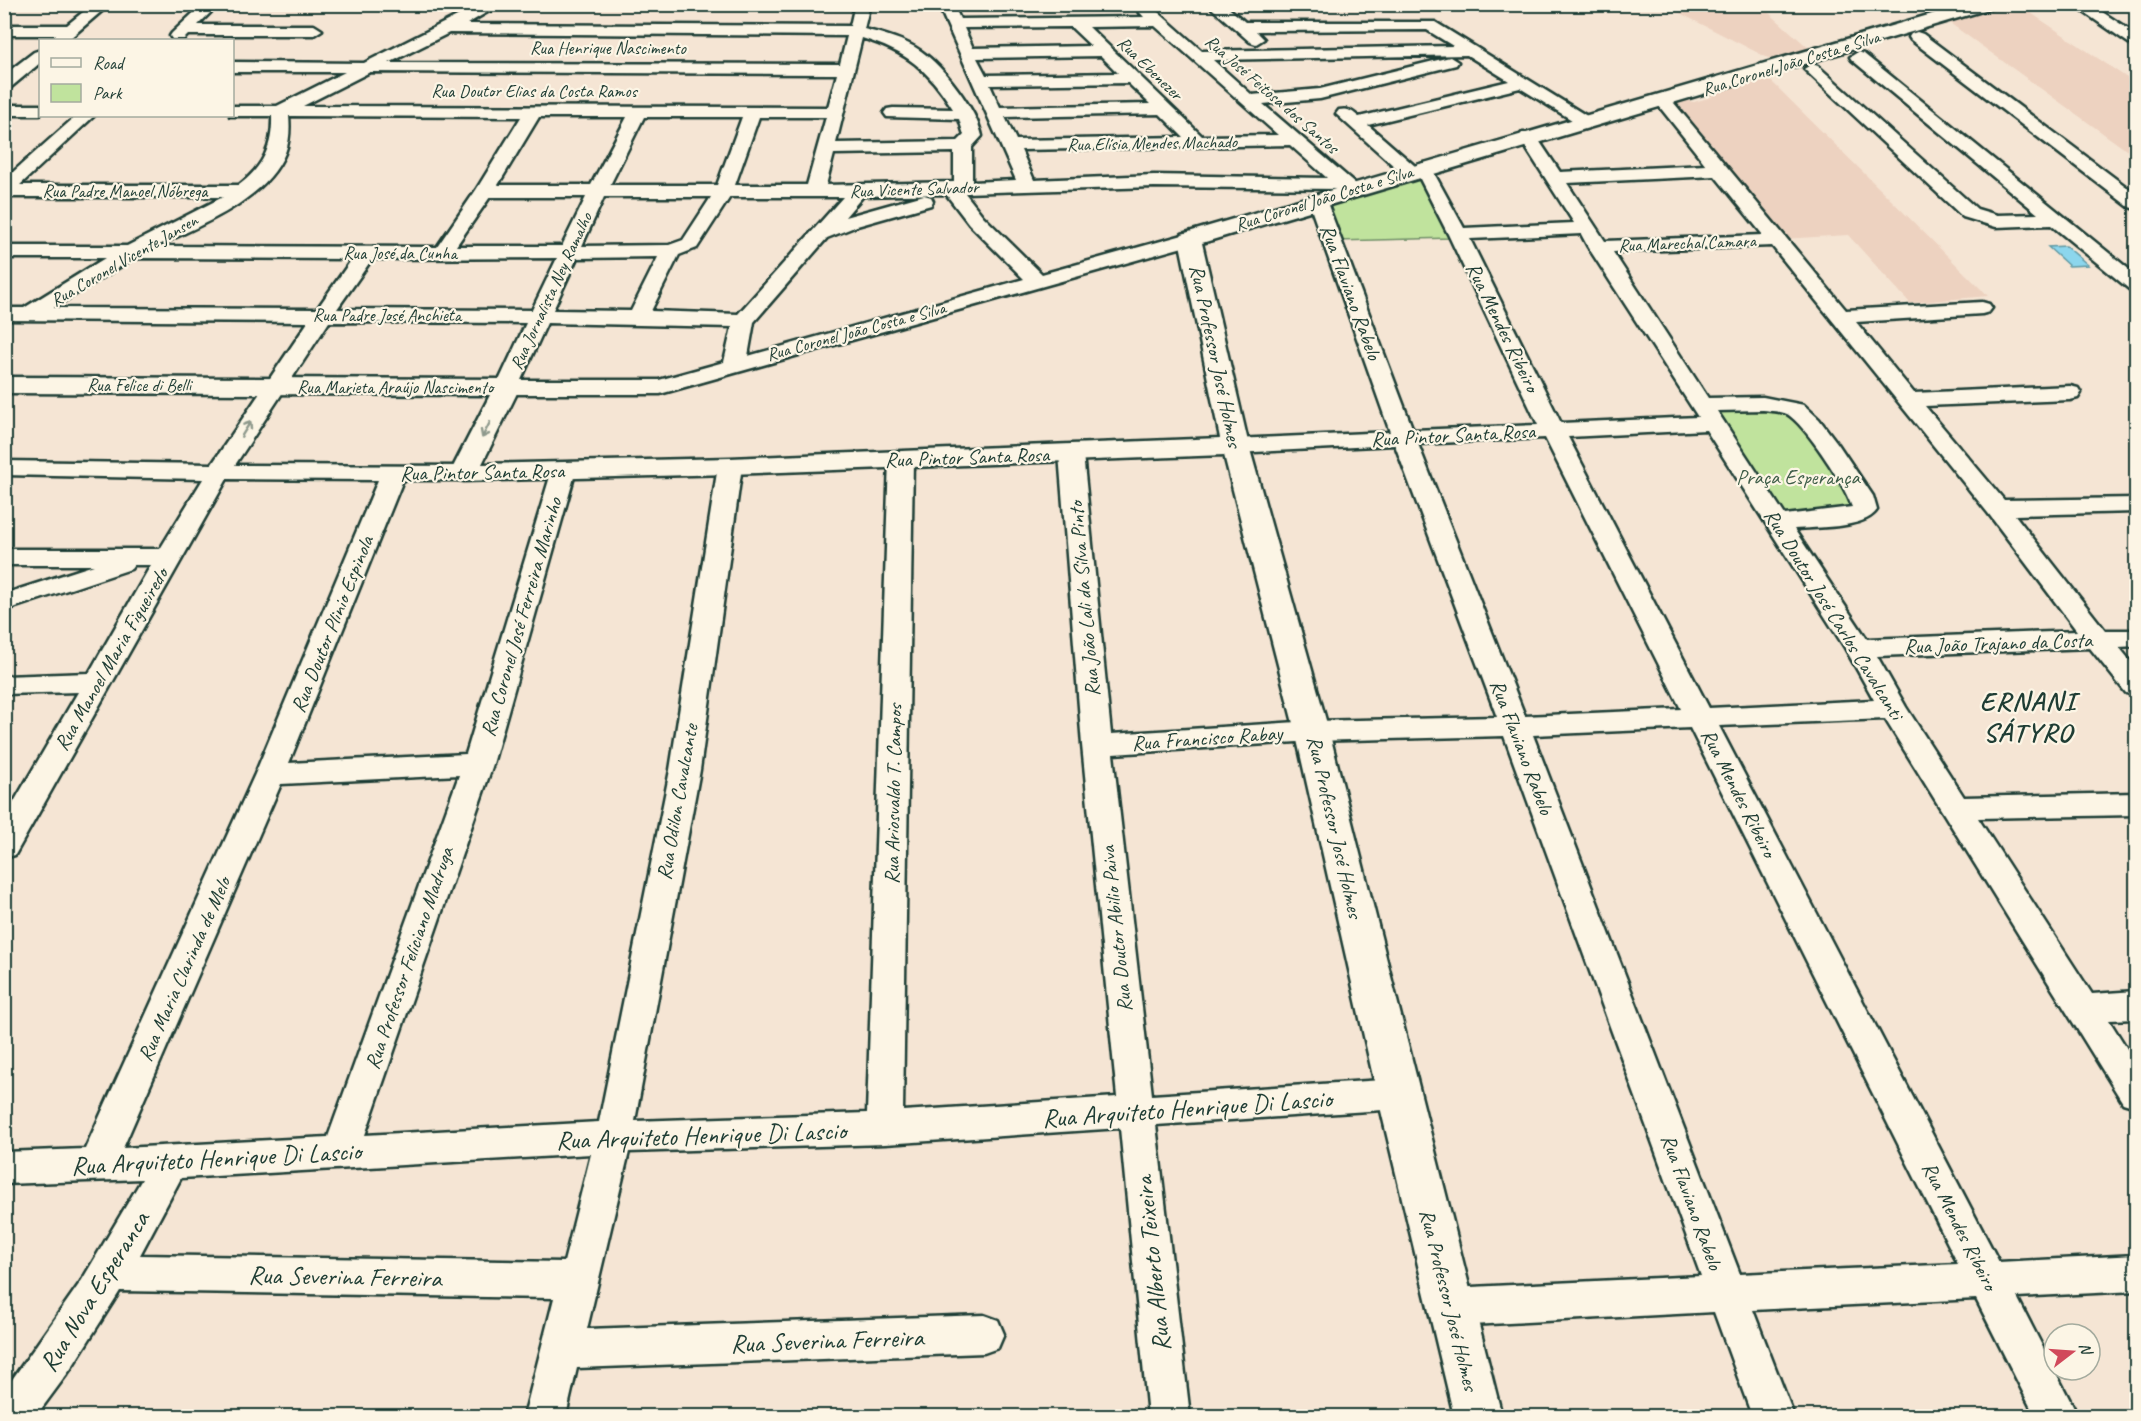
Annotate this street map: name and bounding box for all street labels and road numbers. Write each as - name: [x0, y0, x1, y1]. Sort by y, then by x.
- street label: Rua Coronel João Costa e Silva: [1700, 25, 1884, 100]
- street label: Rua José Feitosa dos Santos: [1201, 30, 1345, 159]
- street label: Rua Ebenezer: [1113, 31, 1189, 106]
- street label: Rua Henrique Nascimento: [530, 37, 688, 59]
- street label: Rua Doutor Elias da Costa Ramos: [431, 80, 639, 102]
- street label: Rua Elísia Mendes Machado: [1067, 130, 1239, 155]
- street label: Rua Coronel João Costa e Silva: [1233, 160, 1417, 235]
- street label: Rua Vicente Salvador: [849, 176, 981, 202]
- street label: Rua Padre Manoel Nóbrega: [42, 180, 209, 202]
- street label: Rua Coronel Vicente Jansen: [46, 208, 202, 311]
- street label: Rua Jornalista Ney Ramalho: [505, 208, 598, 373]
- street label: Rua Flaviano Rabelo: [1314, 221, 1388, 365]
- street label: Rua Marechal Camara: [1618, 230, 1758, 256]
- street label: Rua José da Cunha: [343, 242, 458, 264]
- street label: Rua Mendes Ribeiro: [1460, 258, 1547, 398]
- street label: Rua Professor José Holmes: [1184, 262, 1248, 452]
- street label: Rua Coronel João Costa e Silva: [764, 296, 949, 365]
- street label: Rua Padre José Anchieta: [313, 304, 463, 326]
- street label: Rua Felice di Belli: [87, 374, 194, 396]
- street label: Rua Marieta Araújo Nascimento: [297, 376, 495, 398]
- street label: Rua Pintor Santa Rosa: [1370, 418, 1537, 452]
- street label: Rua Pintor Santa Rosa: [884, 441, 1051, 473]
- street label: Rua Pintor Santa Rosa: [400, 458, 566, 486]
- street label: Rua Coronel José Ferreira Marinho: [474, 493, 568, 739]
- street label: Rua João Lali da Silva Pinto: [1062, 498, 1105, 698]
- street label: Rua Doutor José Carlos Cavalcanti: [1758, 504, 1911, 727]
- street label: Rua Doutor Plinio Espinola: [285, 530, 380, 716]
- street label: Rua Manoel Maria Figueiredo: [48, 561, 175, 755]
- street label: Rua João Trajano da Costa: [1903, 627, 2094, 659]
- street label: Rua Flaviano Rabelo: [1484, 676, 1560, 820]
- street label: Rua Ariosvaldo T. Campos: [878, 702, 908, 884]
- street label: Rua Francisco Rabay: [1131, 720, 1285, 756]
- street label: Rua Odilon Cavalcante: [651, 721, 704, 882]
- street label: Rua Mendes Ribeiro: [1695, 724, 1784, 864]
- street label: Rua Professor José Holmes: [1301, 733, 1369, 922]
- street label: Rua Professor Feliciano Madruga: [359, 842, 460, 1072]
- street label: Rua Doutor Abilio Paiva: [1094, 843, 1138, 1013]
- street label: Rua Maria Clarinda de Melo: [132, 870, 237, 1065]
- street label: Rua Arquiteto Henrique Di Lascio: [1041, 1082, 1336, 1135]
- street label: Rua Arquiteto Henrique Di Lascio: [555, 1114, 849, 1157]
- street label: Rua Flaviano Rabelo: [1655, 1131, 1729, 1275]
- street label: Rua Arquiteto Henrique Di Lascio: [70, 1134, 365, 1183]
- street label: Rua Mendes Ribeiro: [1916, 1157, 2005, 1297]
- street label: Rua Alberto Teixeira: [1127, 1172, 1178, 1353]
- street label: Rua Nova Esperanca: [32, 1203, 158, 1378]
- street label: Rua Professor José Holmes: [1414, 1207, 1485, 1395]
- street label: Rua Severina Ferreira: [248, 1258, 443, 1295]
- street label: Rua Severina Ferreira: [730, 1321, 926, 1360]

